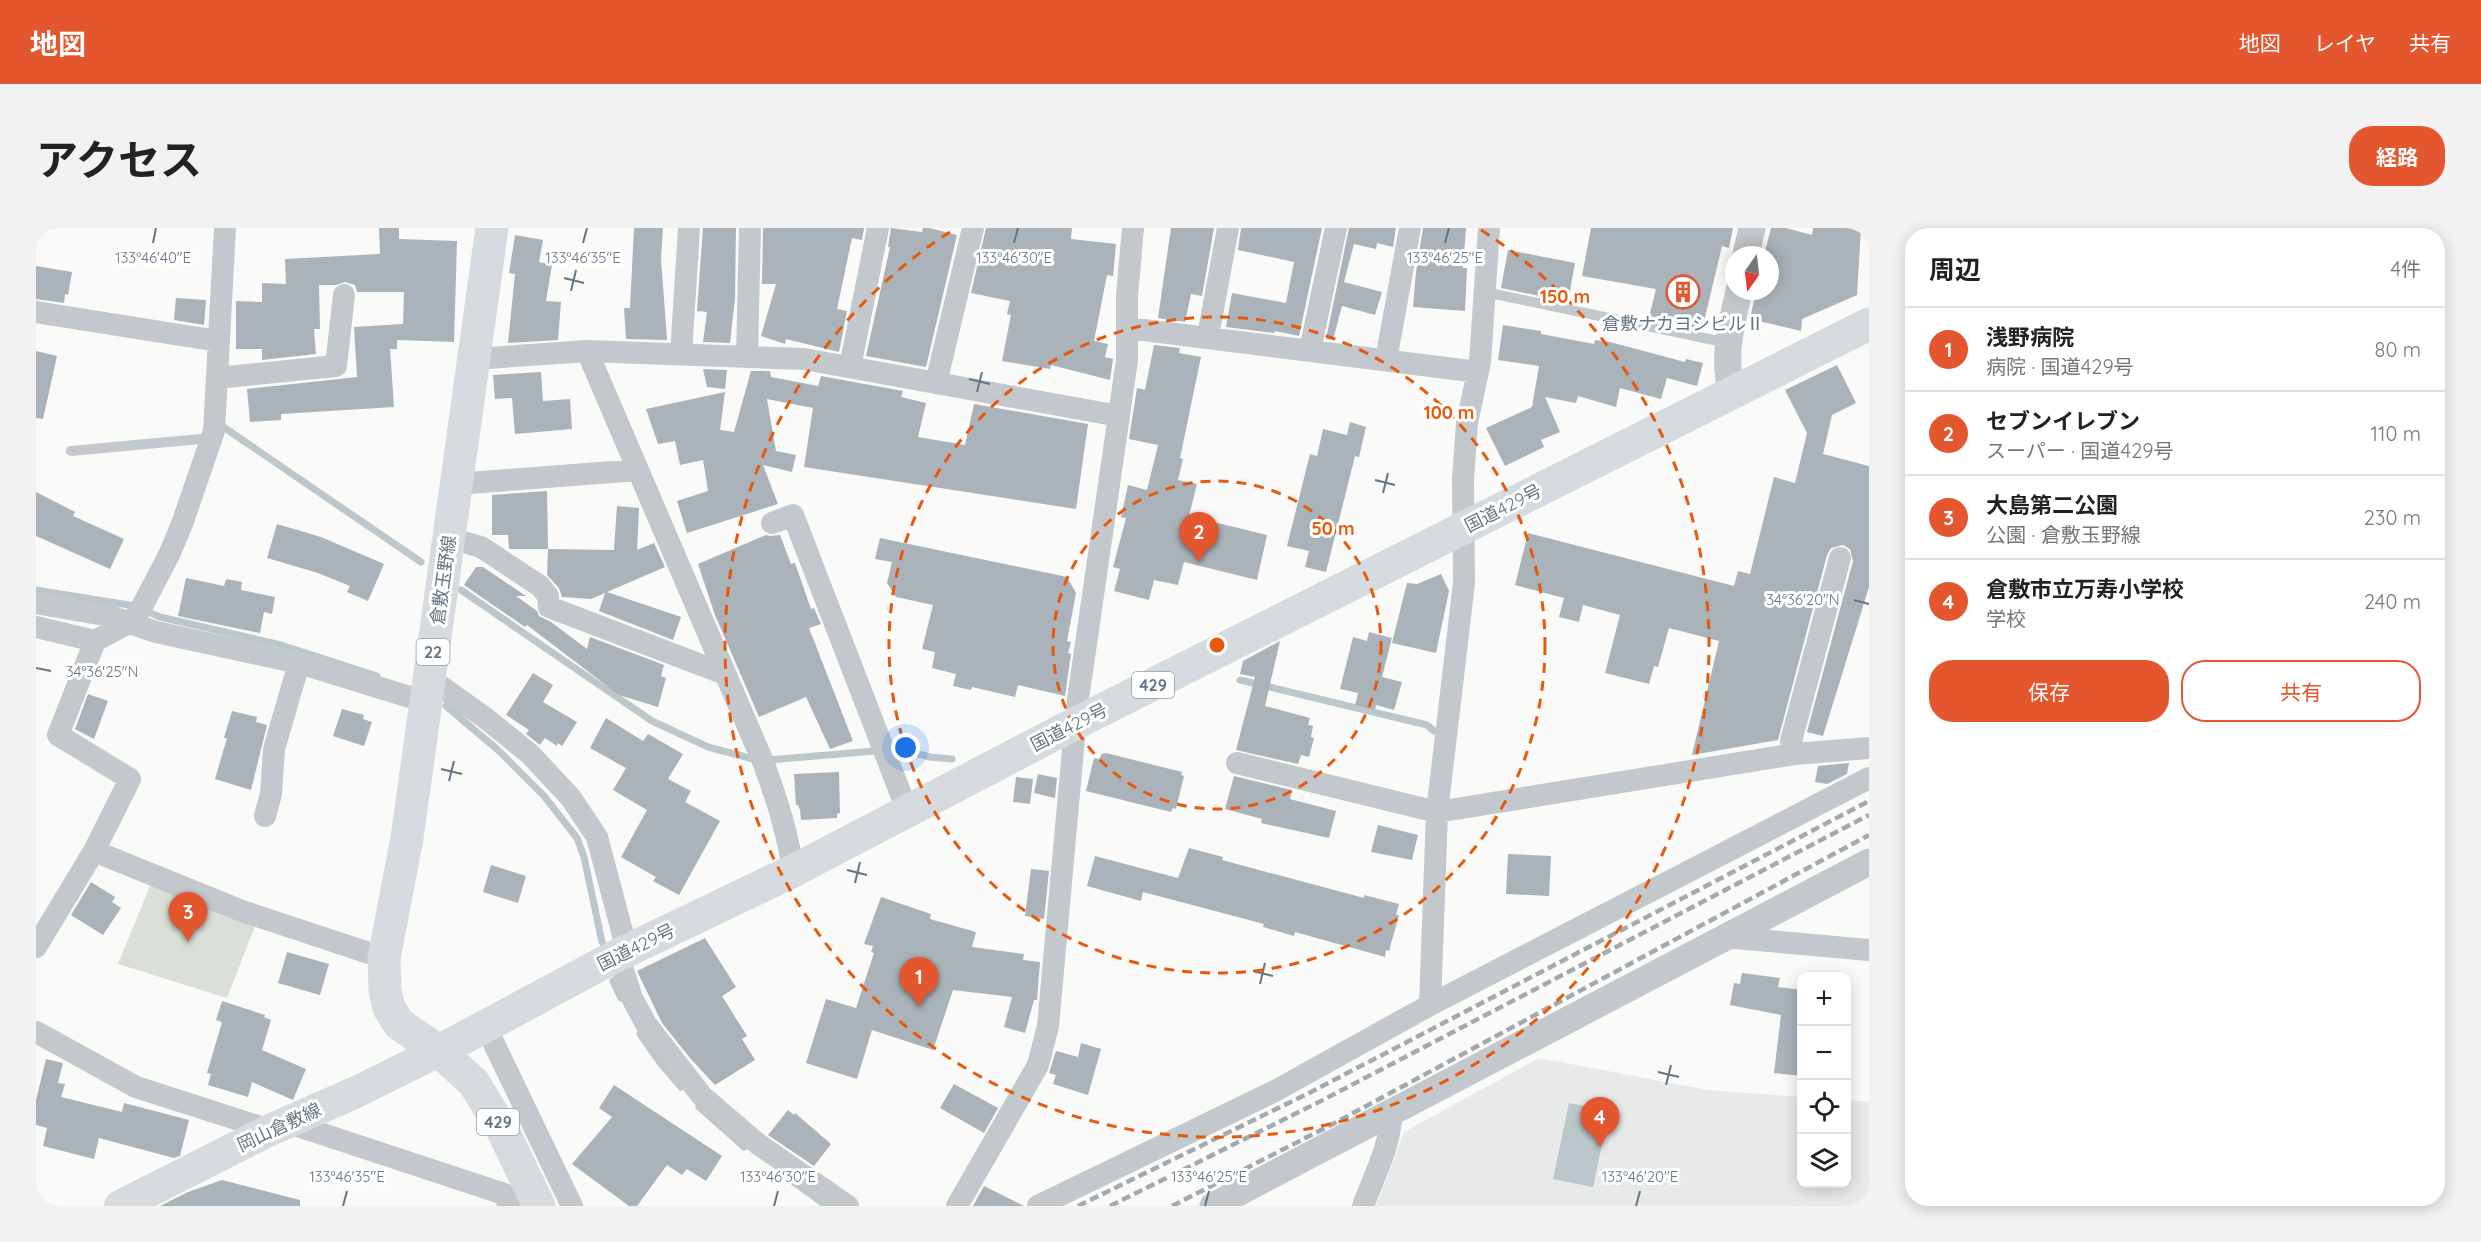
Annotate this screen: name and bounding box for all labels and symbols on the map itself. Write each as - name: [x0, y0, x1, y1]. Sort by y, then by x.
- north arrow: [1725, 246, 1779, 300]
- text: 133°46'40"E: [115, 248, 191, 267]
- text: 133°46'35"E: [545, 248, 621, 267]
- text: 133°46'30"E: [976, 248, 1052, 267]
- text: 133°46'25"E: [1407, 248, 1483, 267]
- building icon: 倉敷ナカヨシビルⅡ: [1665, 274, 1701, 310]
- text: 150 m: [1540, 285, 1590, 308]
- place label: 倉敷ナカヨシビルⅡ: [1602, 312, 1764, 335]
- text: 100 m: [1424, 401, 1474, 424]
- street label: 国道429号: [1461, 479, 1545, 537]
- pin: 2: [1180, 512, 1218, 562]
- text: 50 m: [1311, 517, 1355, 540]
- street label: 倉敷玉野線: [425, 534, 461, 626]
- text: 34°36'20"N: [1766, 590, 1840, 609]
- centre of rings: [1207, 635, 1227, 655]
- road number: 22: [416, 639, 450, 665]
- text: 34°36'25"N: [66, 662, 138, 681]
- road number: 429: [1132, 672, 1174, 698]
- street label: 国道429号: [1027, 698, 1111, 756]
- your location: [891, 733, 920, 762]
- pin: 3: [168, 892, 208, 942]
- street label: 国道429号: [593, 918, 679, 976]
- pin: 1: [900, 958, 938, 1007]
- street label: 岡山倉敷線: [233, 1098, 325, 1156]
- pin: 4: [1580, 1098, 1620, 1147]
- road number: 429: [477, 1109, 519, 1135]
- text: 133°46'35"E: [309, 1167, 385, 1186]
- text: 133°46'30"E: [740, 1167, 816, 1186]
- text: 133°46'25"E: [1171, 1167, 1247, 1186]
- text: 133°46'20"E: [1602, 1167, 1678, 1186]

